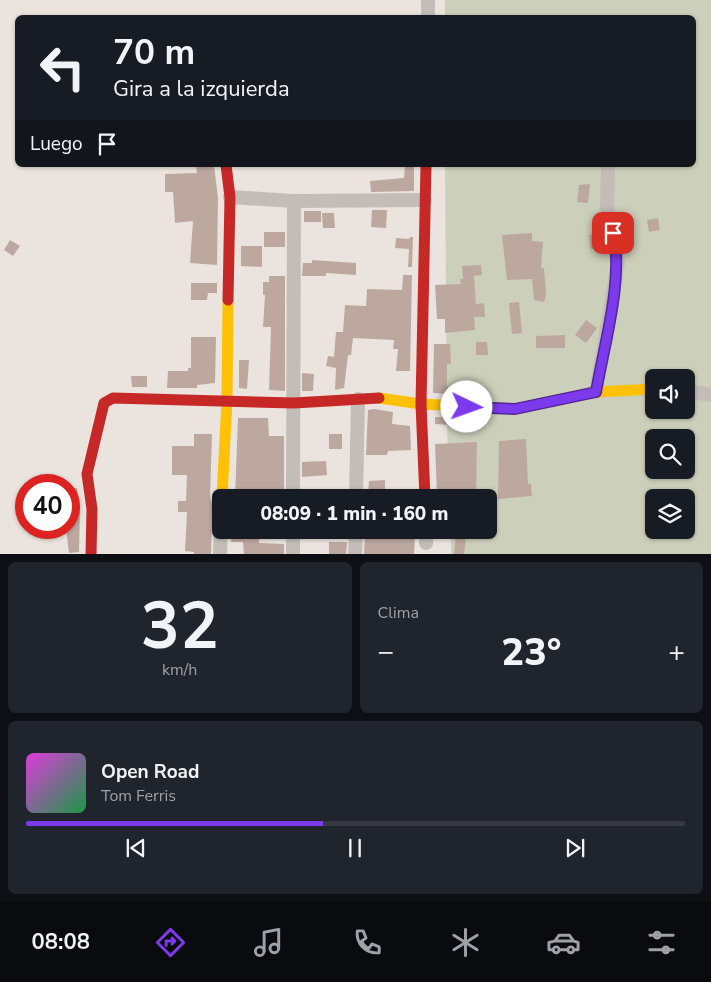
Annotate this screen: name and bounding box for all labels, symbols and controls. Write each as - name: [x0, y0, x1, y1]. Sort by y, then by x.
- text: 70 m: [113, 29, 195, 76]
- icon: left: [30, 35, 95, 100]
- text: Gira a la izquierda: [113, 74, 290, 104]
- icon: arrive: [93, 130, 121, 158]
- text: Luego: [30, 131, 83, 157]
- pin: [592, 212, 634, 254]
- icon: arrive: [599, 219, 627, 247]
- map controls: [645, 369, 695, 539]
- button: sound: [645, 369, 695, 419]
- position arrow: [440, 380, 492, 432]
- button: search: [645, 429, 695, 479]
- speed limit sign: 40: [15, 474, 80, 539]
- button: layers: [645, 489, 695, 539]
- text: 08:09 · 1 min · 160 m: [261, 501, 448, 527]
- text: 32: [141, 582, 219, 671]
- text: Clima: [378, 602, 419, 624]
- text: 23°: [501, 627, 561, 678]
- text: −: [378, 633, 394, 671]
- text: +: [668, 633, 685, 671]
- text: km/h: [162, 659, 197, 681]
- text: Open Road: [101, 759, 199, 785]
- text: Tom Ferris: [101, 785, 176, 807]
- icon: previous: [122, 834, 150, 862]
- icon: pause: [341, 834, 369, 862]
- icon: next: [561, 834, 589, 862]
- icon: directions: [153, 925, 188, 960]
- icon: music: [251, 925, 286, 960]
- icon: phone: [350, 925, 385, 960]
- icon: climate: [448, 925, 483, 960]
- icon: car: [546, 925, 581, 960]
- icon: filters: [644, 925, 679, 960]
- text: 08:08: [32, 927, 90, 957]

